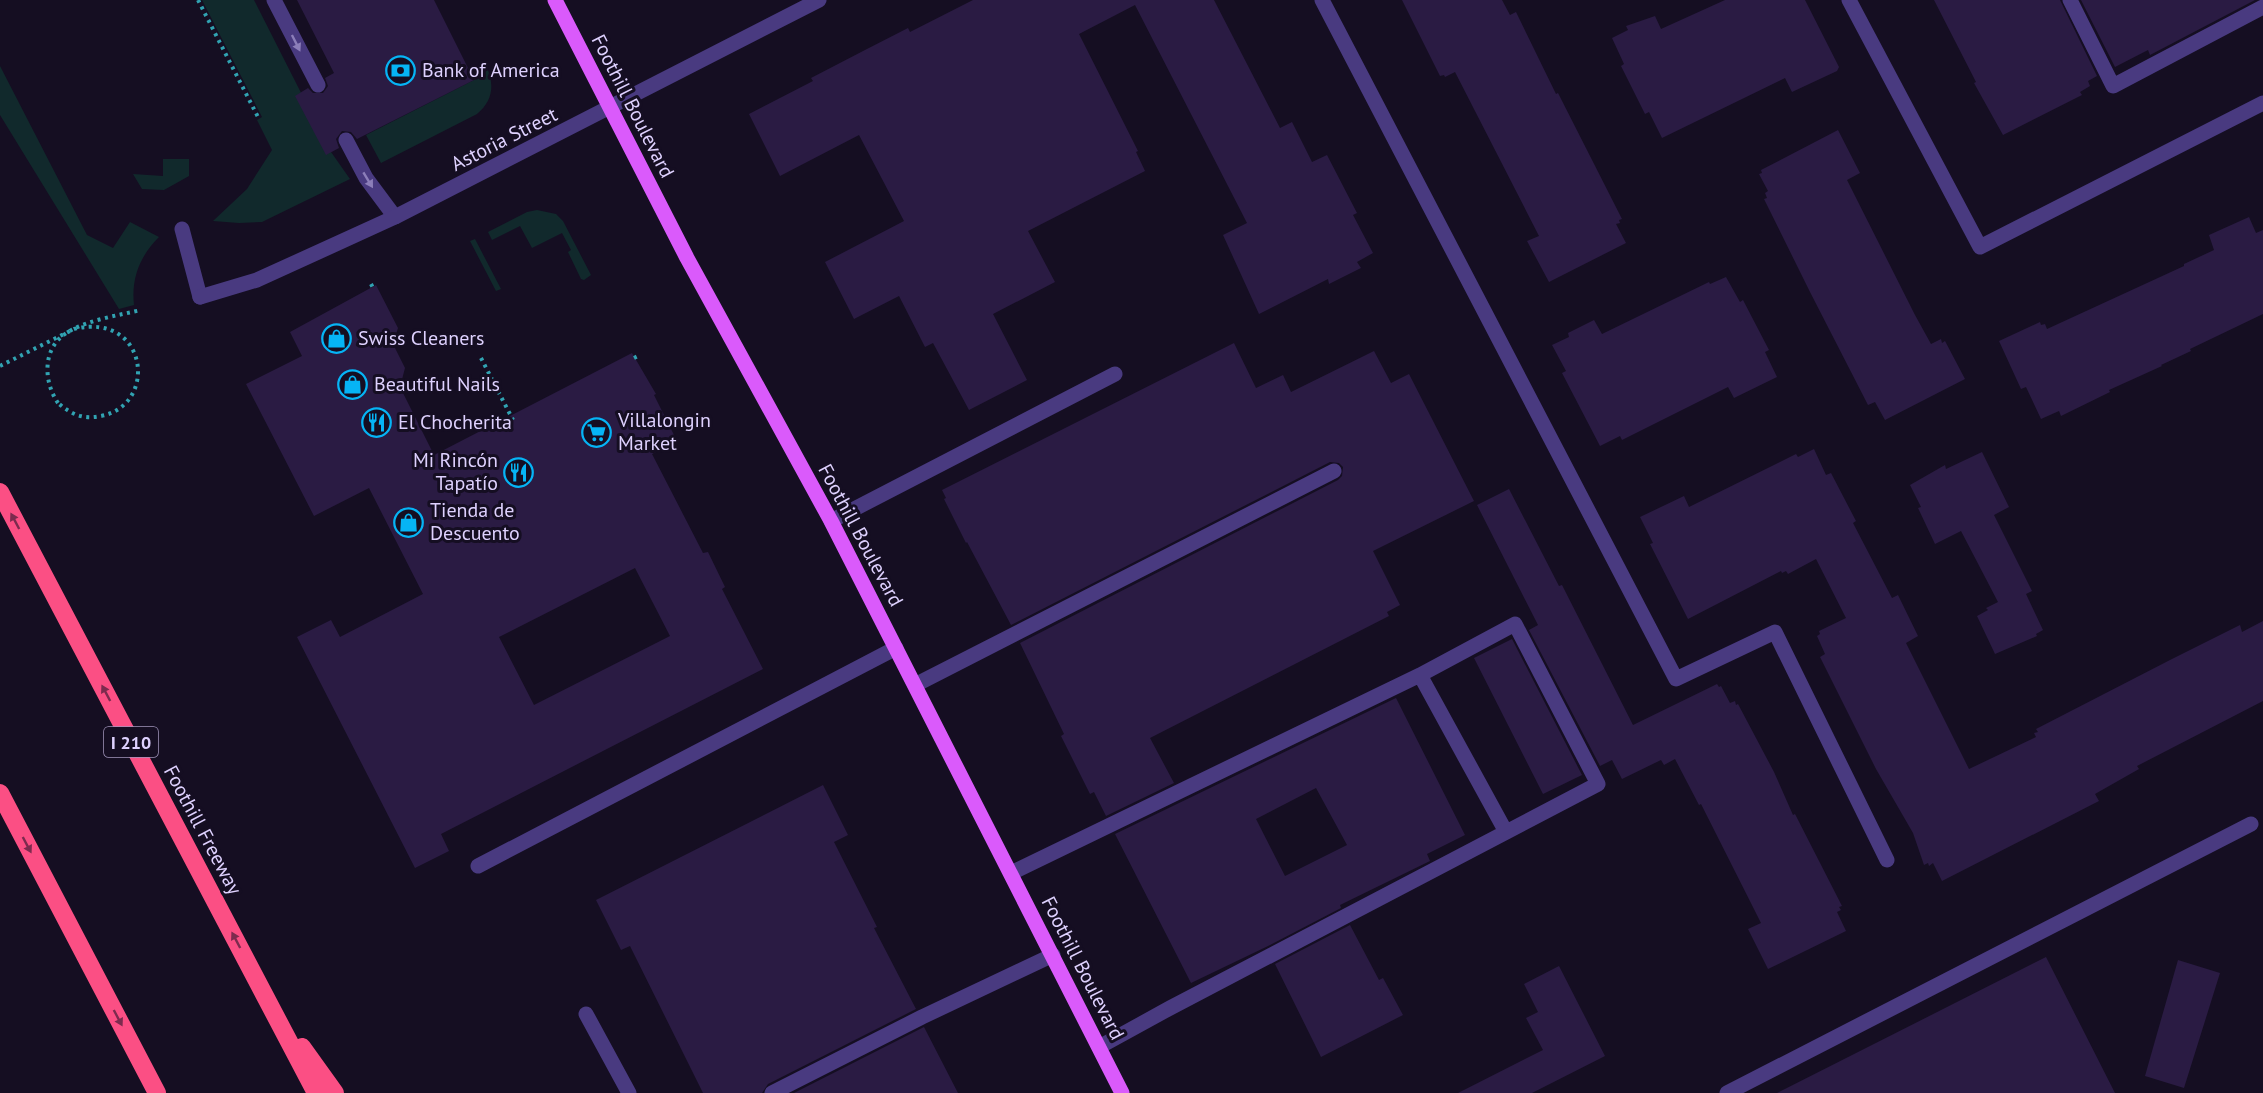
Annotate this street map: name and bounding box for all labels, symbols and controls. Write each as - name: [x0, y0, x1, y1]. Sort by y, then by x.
- street label: Foothill Boulevard: [586, 30, 680, 182]
- one-way arrow: [291, 34, 301, 51]
- bank icon: Bank of America: [385, 54, 417, 86]
- place label: Bank of America: [422, 57, 560, 83]
- street label: Astoria Street: [446, 101, 562, 177]
- one-way arrow: [363, 172, 374, 188]
- shop icon: Swiss Cleaners: [321, 322, 353, 354]
- place label: Swiss Cleaners: [358, 325, 485, 351]
- shop icon: Beautiful Nails: [337, 368, 369, 400]
- place label: Beautiful Nails: [374, 371, 500, 397]
- restaurant icon: El Chocherita: [361, 406, 393, 438]
- place label: Villalongin Market: [617, 407, 711, 456]
- place label: El Chocherita: [398, 409, 512, 435]
- supermarket icon: Villalongin Market: [581, 416, 613, 448]
- place label: Mi Rincón Tapatío: [413, 447, 498, 496]
- restaurant icon: Mi Rincón Tapatío: [503, 456, 535, 488]
- street label: Foothill Boulevard: [812, 459, 910, 611]
- place label: Tienda de Descuento: [430, 497, 520, 546]
- shop icon: Tienda de Descuento: [393, 506, 425, 538]
- one-way arrow: [10, 512, 20, 529]
- one-way arrow: [101, 685, 111, 702]
- road number: I 210: [104, 727, 158, 757]
- street label: Foothill Freeway: [158, 761, 248, 900]
- one-way arrow: [22, 837, 32, 854]
- street label: Foothill Boulevard: [1036, 892, 1130, 1044]
- one-way arrow: [231, 932, 240, 949]
- one-way arrow: [113, 1009, 122, 1026]

